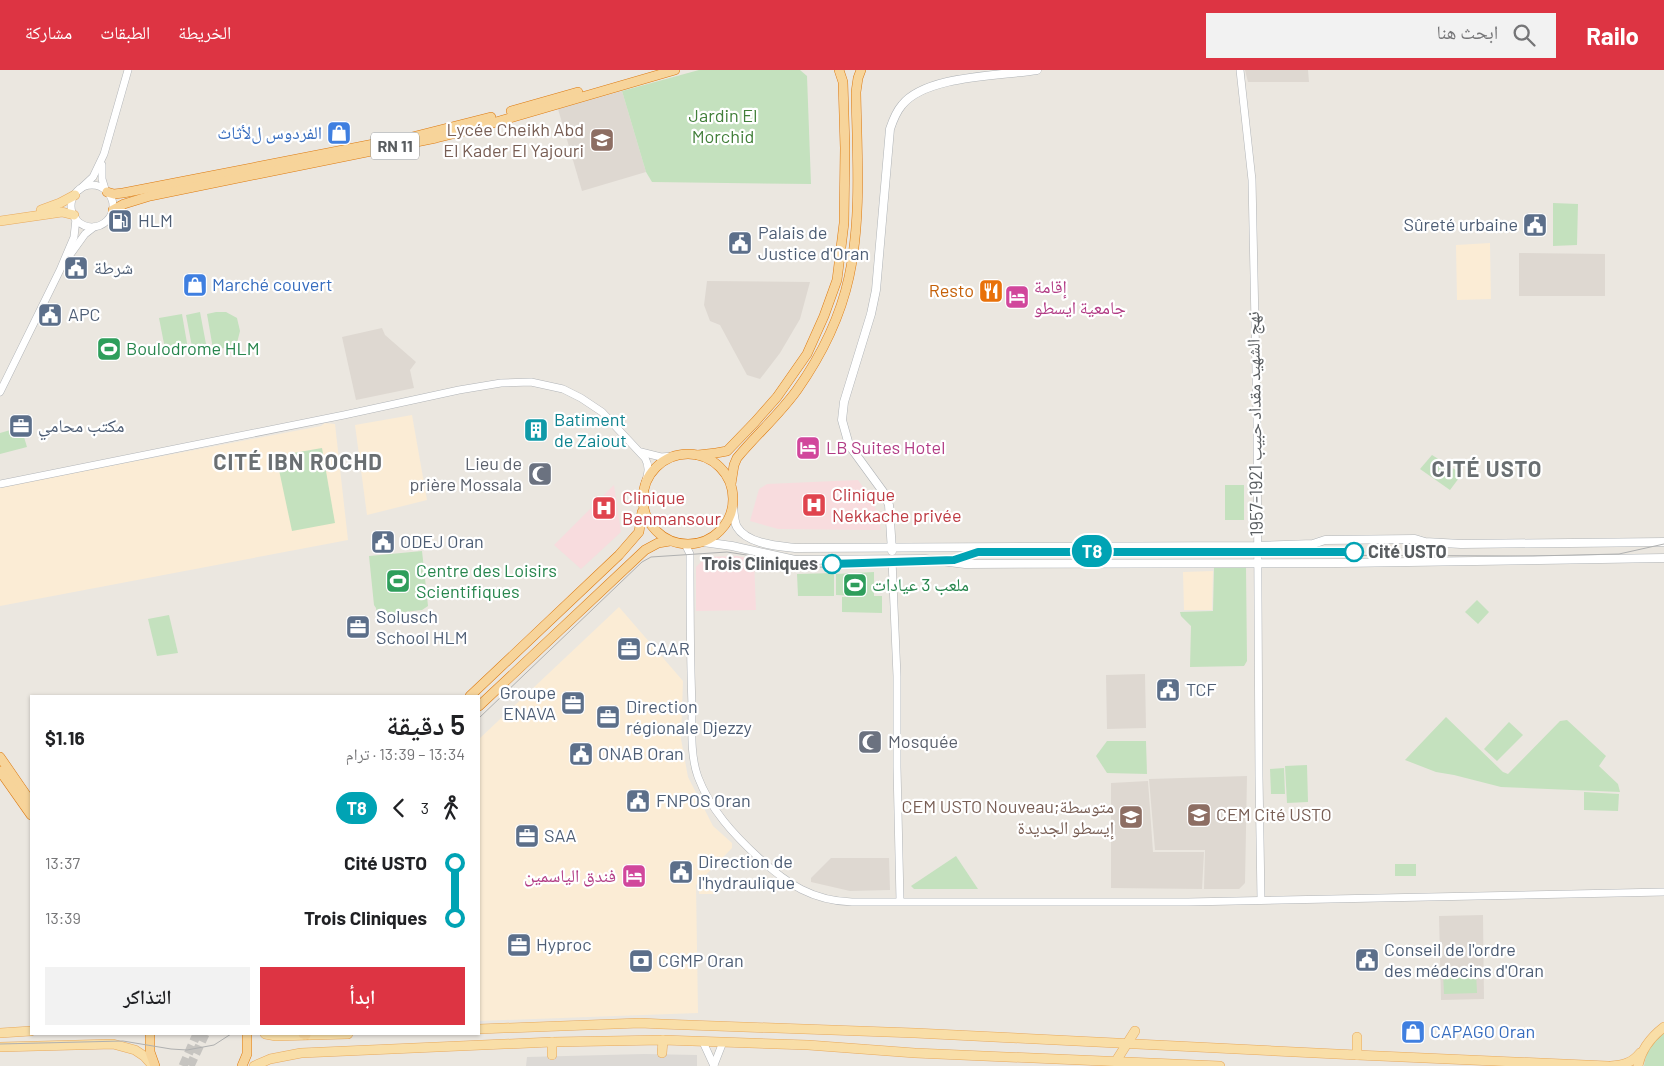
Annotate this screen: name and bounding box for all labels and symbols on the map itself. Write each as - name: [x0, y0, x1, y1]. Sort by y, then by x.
- park label: Jardin El Morchid: [689, 104, 757, 147]
- place label: Lycée Cheikh Abd El Kader El Yajouri: [443, 118, 584, 161]
- shop icon: الفردوس لﻷثاث: [326, 120, 352, 146]
- place label: الفردوس لﻷثاث: [217, 121, 322, 144]
- school or university icon: Lycée Cheikh Abd El Kader El Yajouri: [589, 127, 615, 153]
- road number: RN 11: [371, 132, 419, 160]
- fuel station icon: HLM: [107, 208, 133, 234]
- place label: HLM: [138, 209, 173, 231]
- public building icon: Sûreté urbaine: [1522, 212, 1548, 238]
- place label: Sûreté urbaine: [1403, 213, 1518, 235]
- place label: Palais de Justice d'Oran: [758, 221, 869, 264]
- public building icon: Palais de Justice d'Oran: [727, 230, 753, 256]
- public building icon: شرطة: [63, 255, 89, 281]
- place label: شرطة: [94, 256, 133, 278]
- shop icon: Marché couvert: [182, 272, 208, 298]
- place label: Marché couvert: [212, 273, 333, 295]
- place label: إقامة جامعية ايسطو: [1034, 275, 1126, 318]
- restaurant icon: Resto: [978, 278, 1004, 304]
- place label: Resto: [929, 279, 974, 301]
- hotel icon: إقامة جامعية ايسطو: [1004, 284, 1030, 310]
- public building icon: APC: [37, 302, 63, 328]
- place label: APC: [68, 303, 101, 325]
- street label: نهج الشهيد مقداد حبيب 1921-1957: [1241, 311, 1269, 537]
- sports icon: Boulodrome HLM: [96, 336, 122, 362]
- place label: Boulodrome HLM: [126, 337, 260, 359]
- place label: Batiment de Zaiout: [554, 408, 627, 451]
- office icon: مكتب محامي: [8, 413, 34, 439]
- place label: مكتب محامي: [38, 414, 125, 441]
- building icon: Batiment de Zaiout: [523, 417, 549, 443]
- hotel icon: LB Suites Hotel: [795, 435, 821, 461]
- place label: LB Suites Hotel: [826, 436, 945, 458]
- district label: CITÉ IBN ROCHD: [213, 448, 383, 474]
- place label: Lieu de prière Mossala: [409, 452, 522, 495]
- district label: CITÉ USTO: [1432, 455, 1542, 481]
- mosque icon: Lieu de prière Mossala: [527, 461, 553, 487]
- place label: Clinique Nekkache privée: [832, 483, 961, 526]
- place label: Clinique Benmansour: [622, 486, 721, 529]
- hospital icon: Clinique Nekkache privée: [801, 492, 827, 518]
- hospital icon: Clinique Benmansour: [591, 495, 617, 521]
- public building icon: ODEJ Oran: [370, 529, 396, 555]
- place label: ODEJ Oran: [400, 530, 484, 552]
- line badge: T8: [1070, 535, 1114, 567]
- place label: Cité USTO: [1368, 540, 1447, 562]
- marker: Cité USTO: [1344, 542, 1364, 562]
- place label: Trois Cliniques: [701, 552, 818, 574]
- marker: Trois Cliniques: [822, 554, 842, 574]
- place label: Centre des Loisirs Scientifiques: [416, 559, 557, 602]
- sports icon: Centre des Loisirs Scientifiques: [385, 568, 411, 594]
- sports icon: ملعب 3 عيادات: [842, 572, 868, 598]
- place label: ملعب 3 عيادات: [872, 573, 969, 596]
- place label: Solusch School HLM: [376, 605, 468, 648]
- office icon: Solusch School HLM: [345, 614, 371, 640]
- office icon: CAAR: [616, 636, 642, 662]
- place label: CAAR: [646, 637, 690, 659]
- public building icon: TCF: [1155, 677, 1181, 703]
- place label: TCF: [1186, 678, 1217, 700]
- place label: Groupe ENAVA: [500, 681, 556, 724]
- office icon: Groupe ENAVA: [560, 690, 586, 716]
- place label: Direction régionale Djezzy: [626, 695, 752, 738]
- office icon: Direction régionale Djezzy: [595, 704, 621, 730]
- mosque icon: Mosquée: [857, 729, 883, 755]
- place label: Mosquée: [888, 730, 958, 752]
- public building icon: ONAB Oran: [568, 741, 594, 767]
- place label: ONAB Oran: [598, 742, 684, 764]
- public building icon: FNPOS Oran: [625, 788, 651, 814]
- place label: FNPOS Oran: [656, 789, 751, 811]
- place label: CEM USTO Nouveau;متوسطة إيسطو الجديدة: [902, 795, 1114, 840]
- school or university icon: CEM Cité USTO: [1186, 802, 1212, 828]
- place label: CEM Cité USTO: [1216, 803, 1332, 825]
- school or university icon: CEM USTO Nouveau;متوسطة إيسطو الجديدة: [1118, 804, 1144, 830]
- office icon: SAA: [514, 823, 540, 849]
- place label: SAA: [544, 824, 576, 846]
- place label: Direction de l'hydraulique: [698, 850, 795, 893]
- public building icon: Direction de l'hydraulique: [668, 859, 694, 885]
- hotel icon: فندق الياسمين: [621, 863, 647, 889]
- place label: فندق الياسمين: [524, 864, 616, 887]
- office icon: Hyproc: [506, 932, 532, 958]
- place label: Hyproc: [536, 933, 592, 955]
- place label: Conseil de l'ordre des médecins d'Oran: [1384, 938, 1544, 981]
- public building icon: Conseil de l'ordre des médecins d'Oran: [1354, 947, 1380, 973]
- bank icon: CGMP Oran: [628, 948, 654, 974]
- place label: CGMP Oran: [658, 949, 744, 971]
- shop icon: CAPAGO Oran: [1400, 1019, 1426, 1045]
- place label: CAPAGO Oran: [1430, 1020, 1535, 1042]

